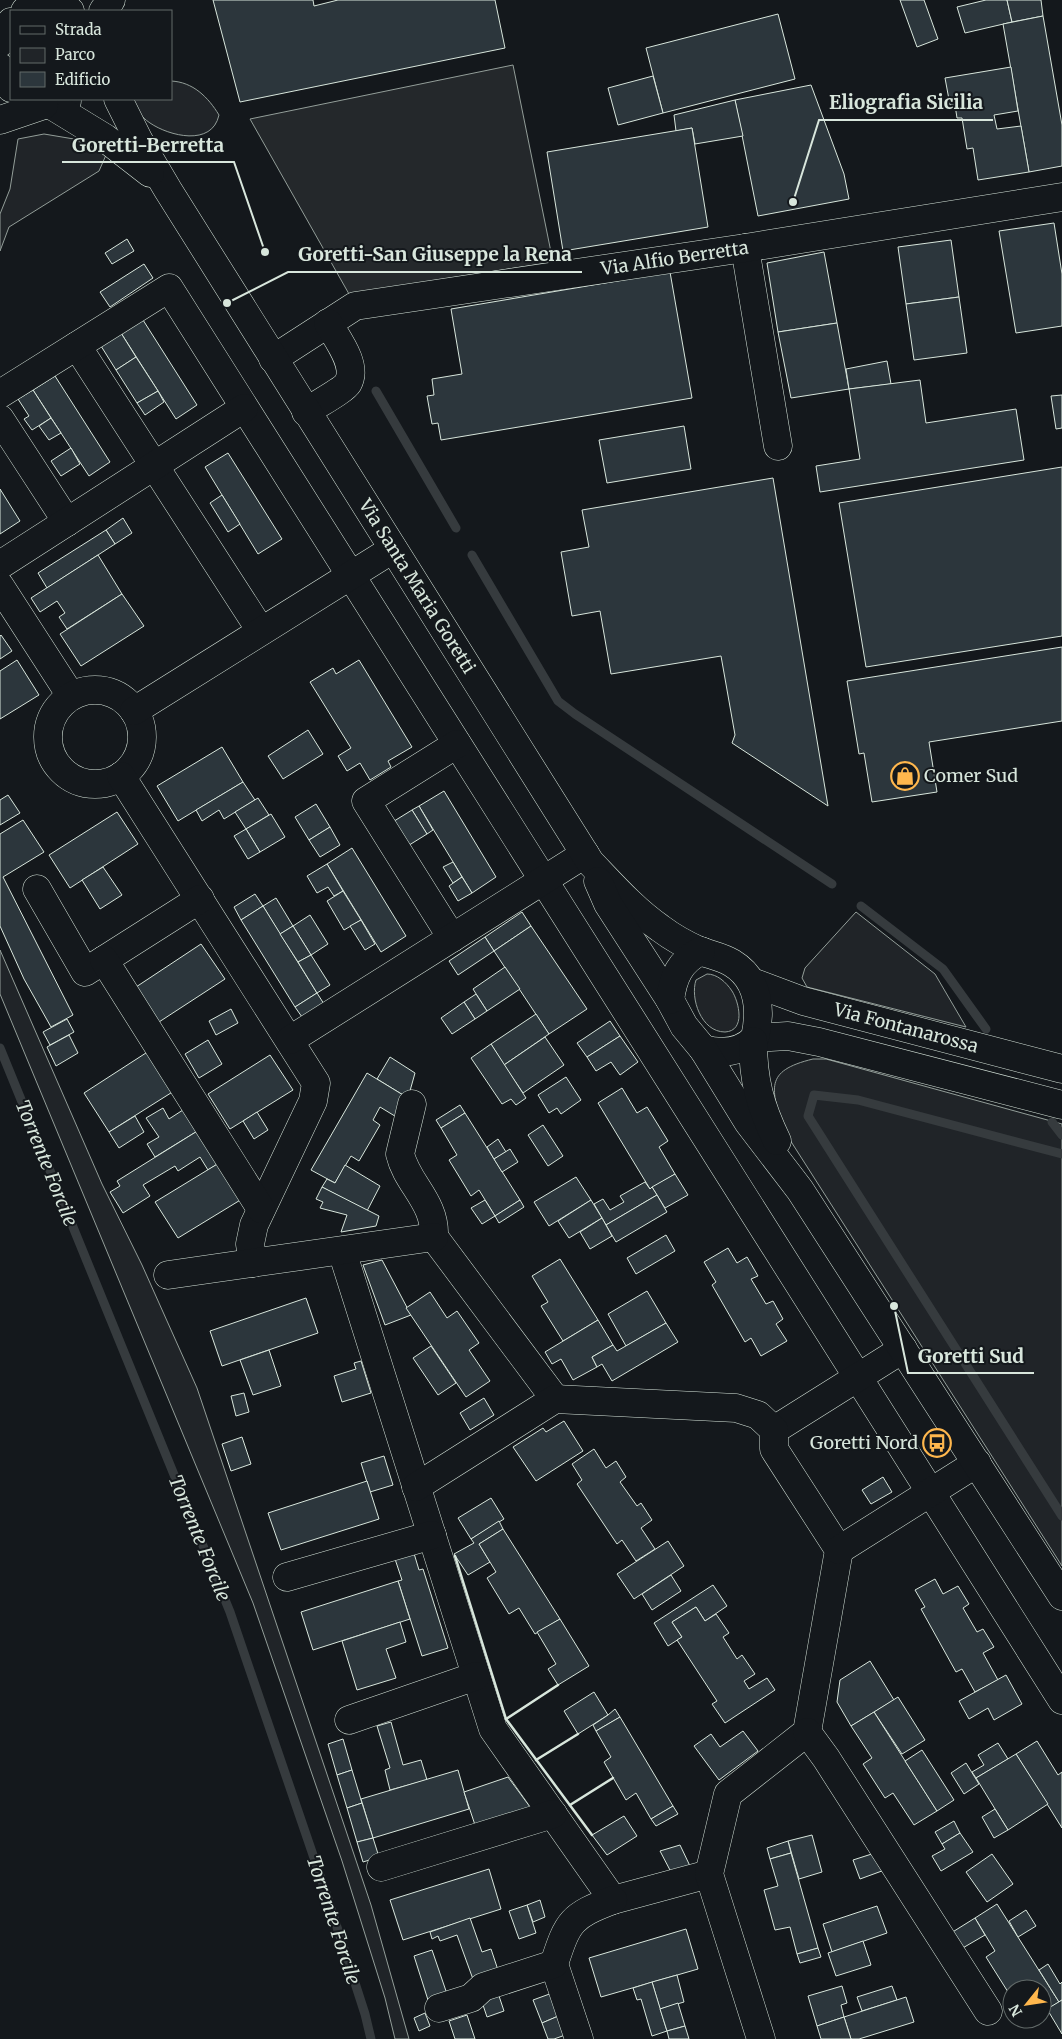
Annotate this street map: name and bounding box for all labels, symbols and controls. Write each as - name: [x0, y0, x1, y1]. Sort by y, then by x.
- legend: [10, 10, 172, 100]
- text: Strada: [55, 20, 102, 39]
- text: Parco: [55, 45, 95, 64]
- text: Edificio: [55, 70, 111, 89]
- callout: Eliografia Sicilia: [819, 86, 993, 120]
- text: Eliografia Sicilia: [829, 90, 983, 114]
- callout: Goretti-Berretta: [62, 128, 234, 162]
- text: Goretti-Berretta: [72, 133, 224, 157]
- street label: Via Alfio Berretta: [598, 236, 750, 280]
- callout: Goretti-San Giuseppe la Rena: [288, 238, 582, 272]
- text: Goretti-San Giuseppe la Rena: [298, 242, 572, 266]
- street label: Via Santa Maria Goretti: [353, 494, 481, 678]
- shop icon: Comer Sud: [890, 761, 920, 791]
- place label: Comer Sud: [924, 764, 1018, 787]
- street label: Via Fontanarossa: [831, 997, 981, 1058]
- water label: Torrente Forcile: [11, 1096, 83, 1230]
- callout: Goretti Sud: [908, 1339, 1034, 1373]
- text: Goretti Sud: [918, 1344, 1024, 1368]
- bus stop icon: Goretti Nord: [922, 1428, 952, 1458]
- place label: Goretti Nord: [810, 1431, 918, 1454]
- water label: Torrente Forcile: [164, 1471, 236, 1605]
- water label: Torrente Forcile: [302, 1852, 366, 1988]
- north arrow: [1002, 1979, 1052, 2029]
- text: N: [1005, 2001, 1026, 2020]

